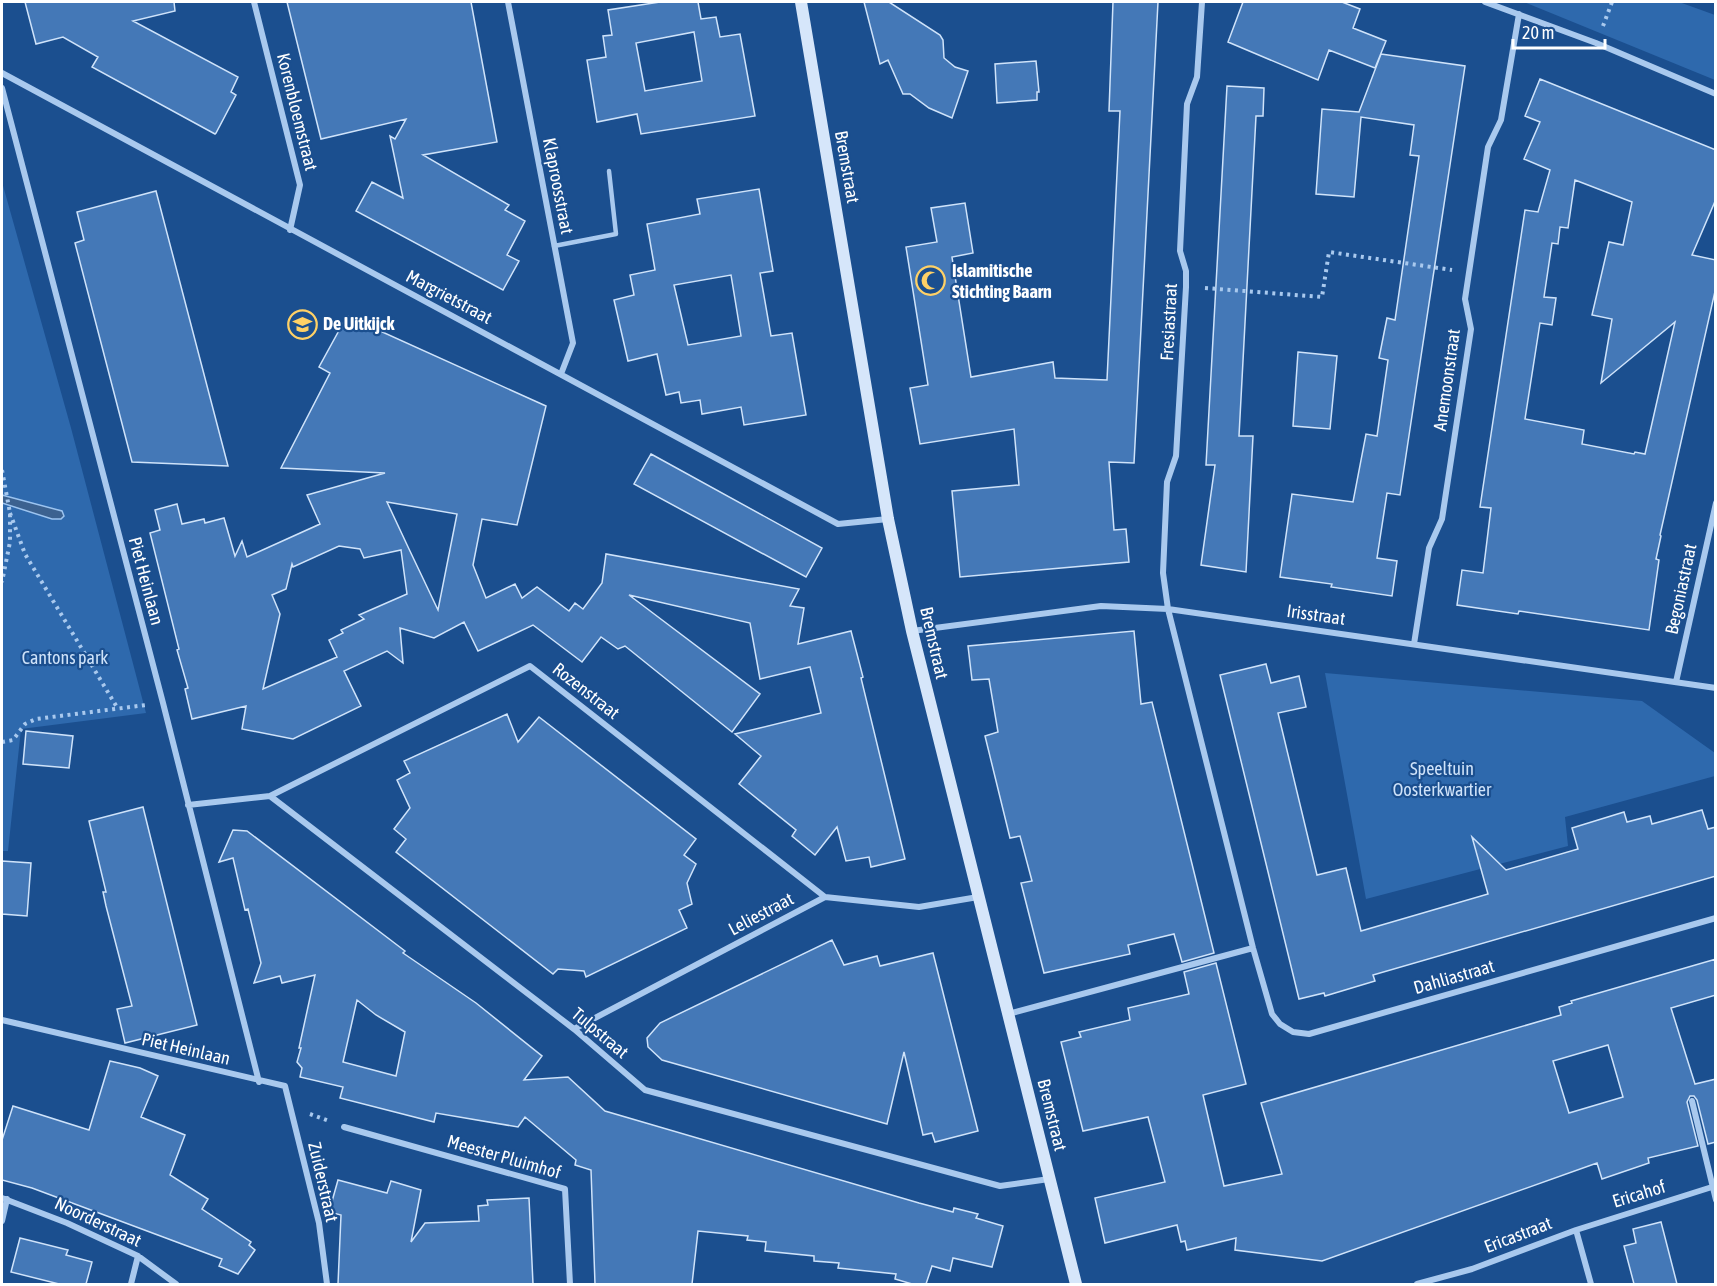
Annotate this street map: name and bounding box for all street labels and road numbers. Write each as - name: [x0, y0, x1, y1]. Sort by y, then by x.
- street label: Korenbloemstraat: [273, 51, 322, 173]
- street label: Bremstraat: [831, 129, 864, 205]
- street label: Klaproosstraat: [539, 136, 578, 236]
- street label: Margrietstraat: [403, 265, 496, 328]
- street label: Fresiastraat: [1156, 283, 1181, 361]
- street label: Anemoonstraat: [1429, 328, 1464, 432]
- street label: Piet Heinlaan: [125, 535, 168, 627]
- street label: Begoniastraat: [1661, 542, 1700, 636]
- street label: Irisstraat: [1285, 600, 1347, 629]
- street label: Bremstraat: [916, 605, 953, 681]
- street label: Rozenstraat: [549, 658, 624, 723]
- street label: Leliestraat: [725, 888, 797, 939]
- street label: Dahliastraat: [1411, 955, 1497, 998]
- street label: Tulpstraat: [568, 1003, 633, 1062]
- street label: Piet Heinlaan: [140, 1028, 232, 1069]
- street label: Bremstraat: [1033, 1077, 1072, 1153]
- street label: Meester Pluimhof: [445, 1130, 563, 1183]
- street label: Zuiderstraat: [304, 1140, 343, 1224]
- street label: Ericahof: [1610, 1176, 1668, 1212]
- street label: Noorderstraat: [52, 1192, 145, 1251]
- street label: Ericastraat: [1481, 1212, 1555, 1257]

